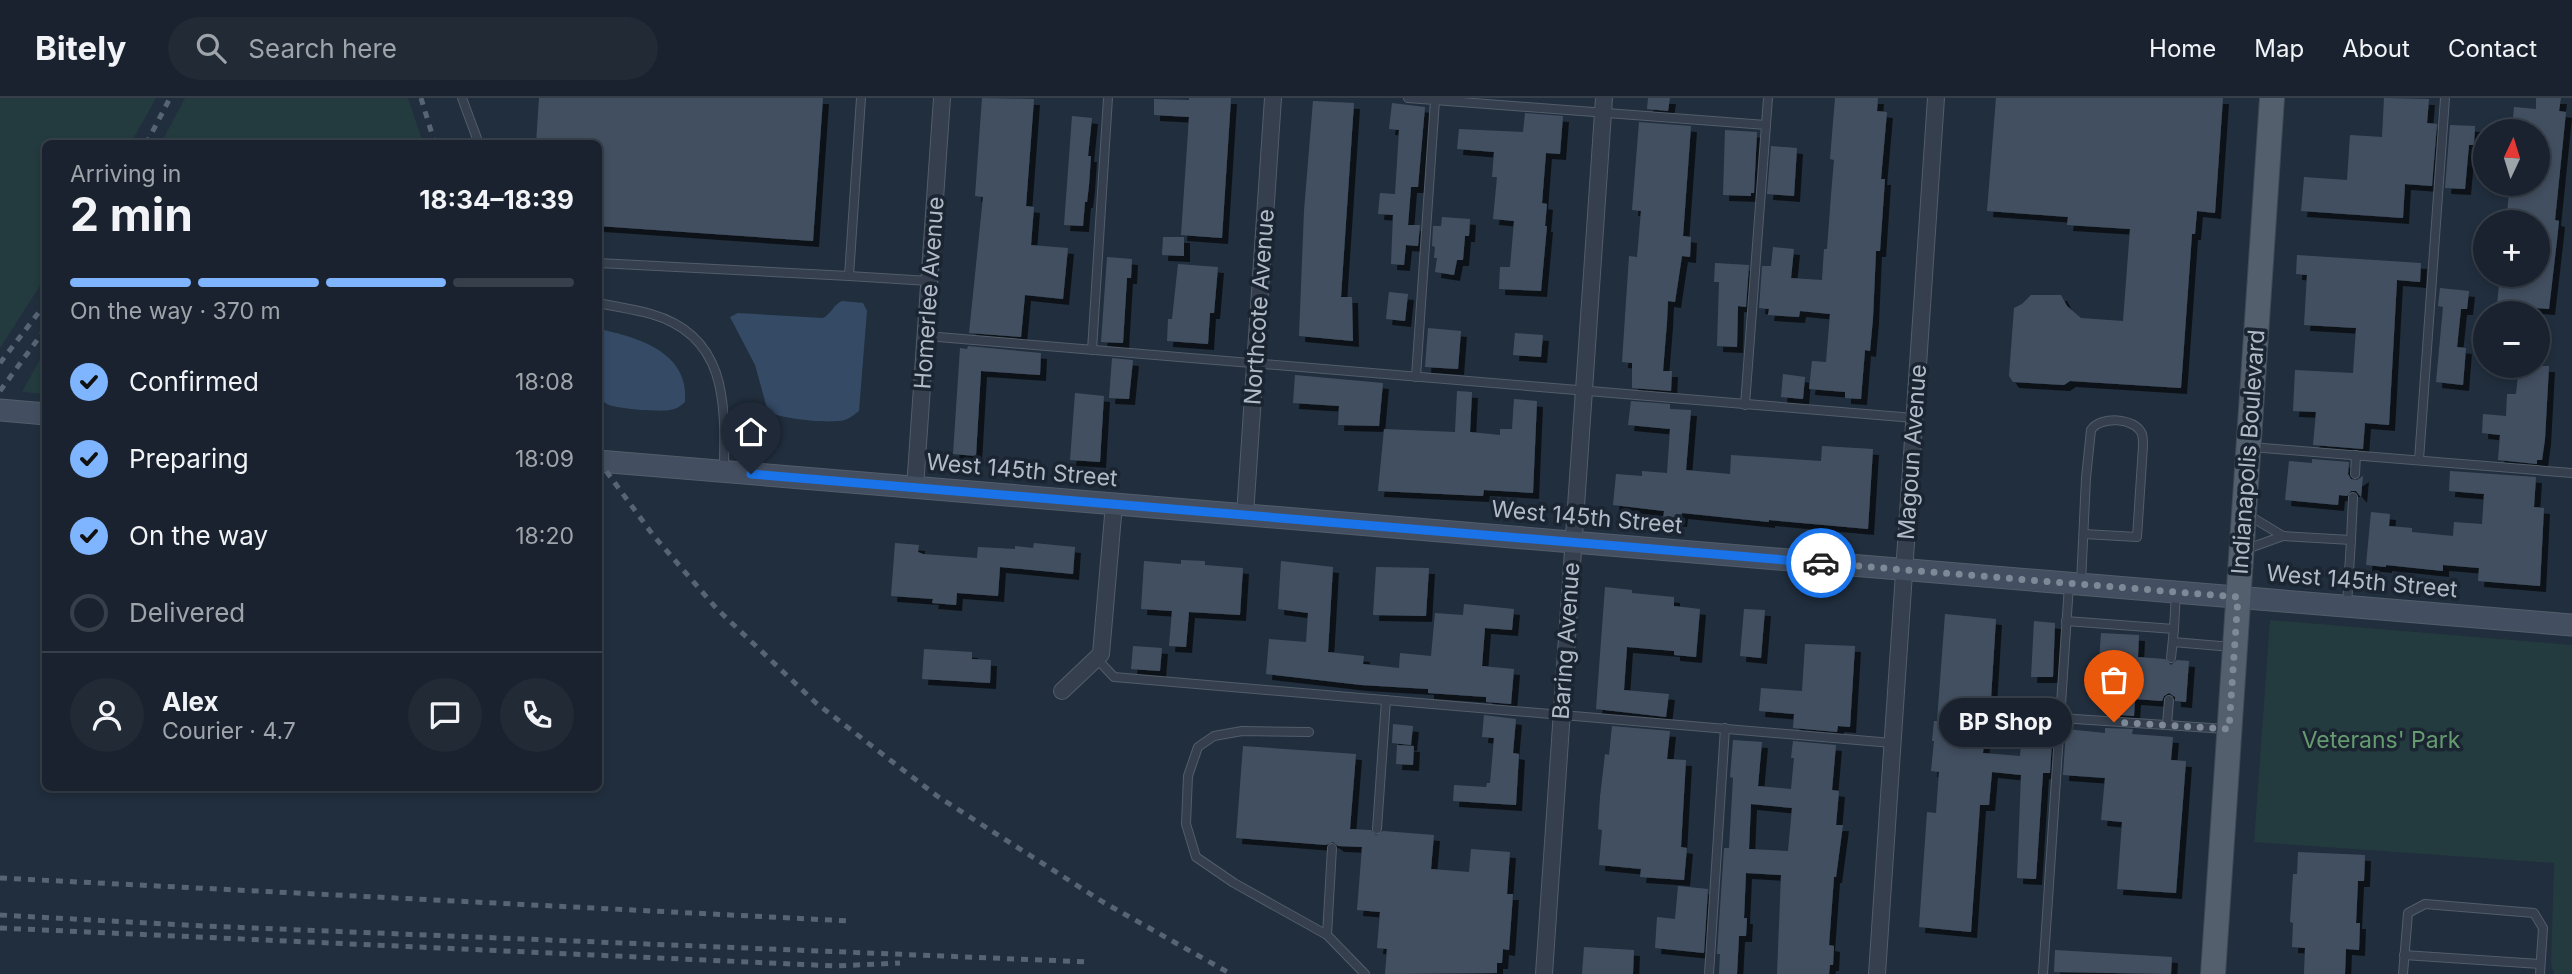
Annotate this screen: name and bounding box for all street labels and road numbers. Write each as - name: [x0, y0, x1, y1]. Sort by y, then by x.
- street label: Homerlee Avenue: [908, 196, 950, 390]
- street label: Northcote Avenue: [1238, 208, 1280, 406]
- street label: Indianapolis Boulevard: [2225, 329, 2271, 575]
- street label: Magoun Avenue: [1892, 363, 1932, 541]
- street label: West 145th Street: [925, 448, 1119, 492]
- street label: West 145th Street: [1490, 495, 1684, 539]
- street label: West 145th Street: [2265, 559, 2459, 603]
- street label: Baring Avenue: [1547, 561, 1585, 721]

